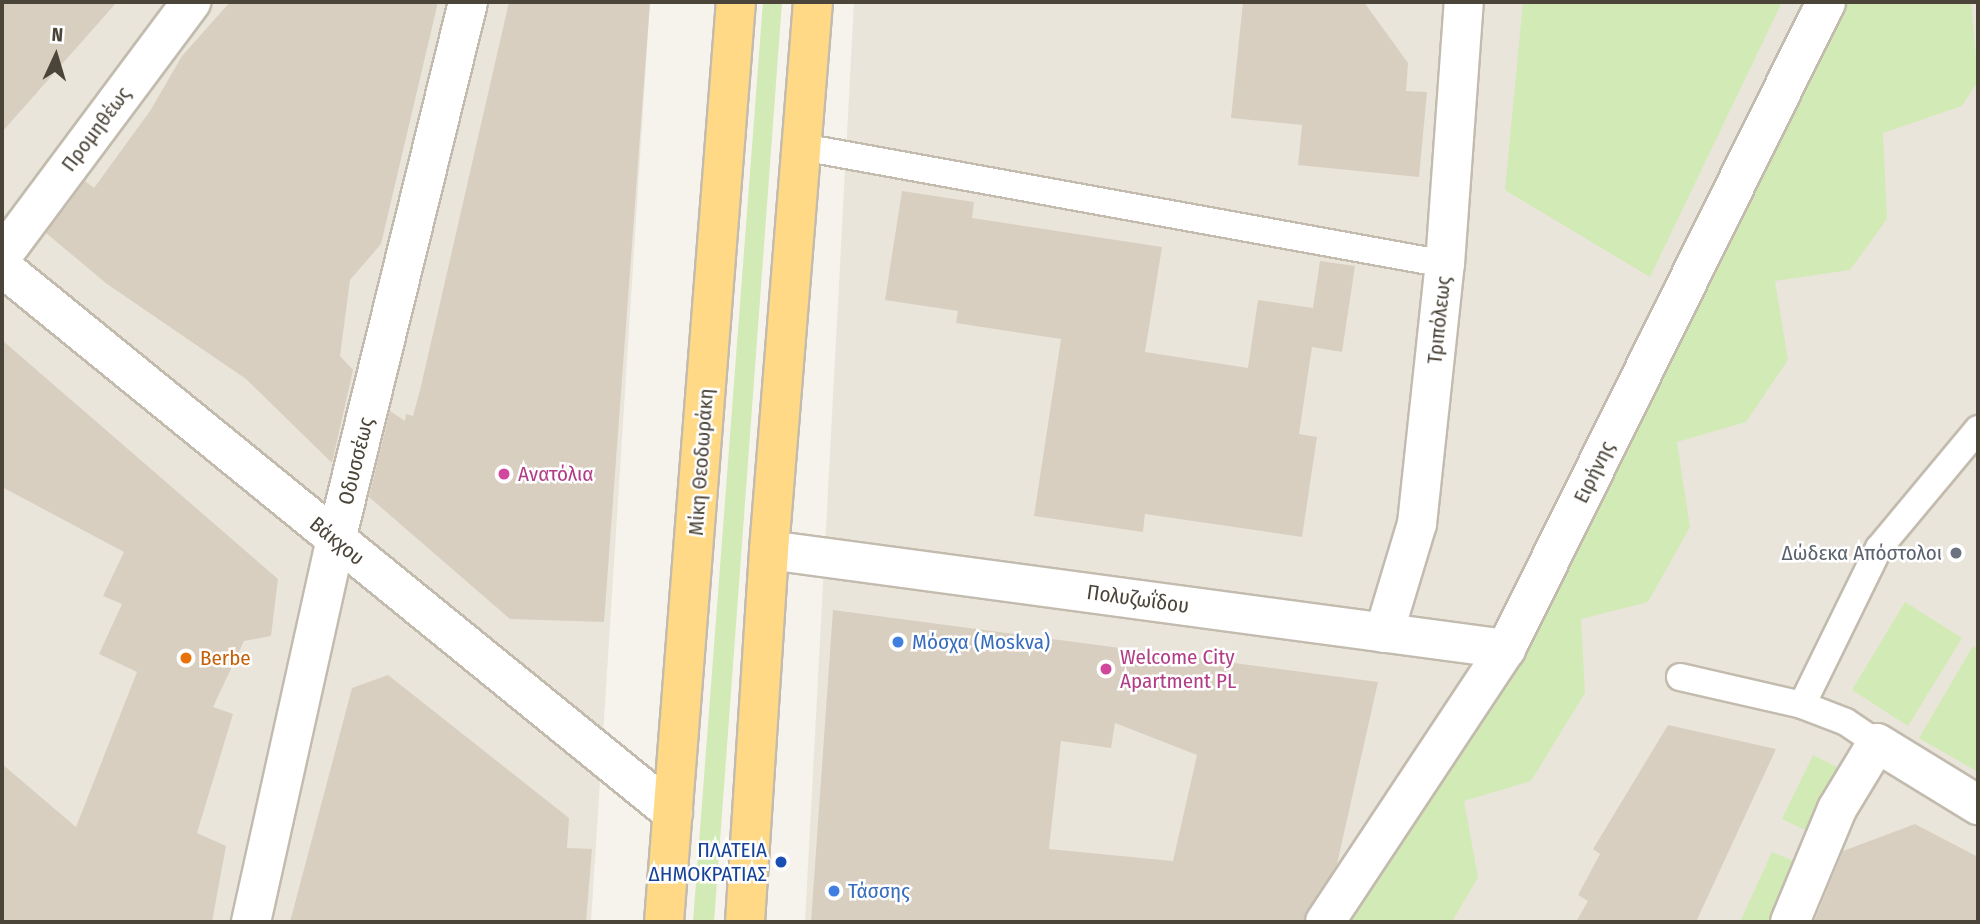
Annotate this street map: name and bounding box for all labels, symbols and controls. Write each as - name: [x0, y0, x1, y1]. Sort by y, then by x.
- north arrow: [21, 21, 91, 91]
- text: N: [51, 23, 64, 46]
- street label: Προμηθέως: [56, 82, 136, 176]
- street label: Τριπόλεως: [1422, 275, 1456, 365]
- street label: Μίκη Θεοδωράκη: [683, 388, 719, 536]
- street label: Οδυσσέως: [333, 415, 379, 507]
- street label: Ειρήνης: [1568, 437, 1620, 507]
- place label: Ανατόλια: [518, 461, 594, 487]
- marker: Ανατόλια: [496, 466, 512, 482]
- street label: Βάκχου: [305, 511, 369, 571]
- place label: Δώδεκα Απόστολοι: [1782, 540, 1942, 566]
- marker: Δώδεκα Απόστολοι: [1948, 545, 1964, 561]
- street label: Πολυζωΐδου: [1085, 579, 1191, 619]
- place label: Μόσχα (Moskva): [912, 629, 1050, 655]
- marker: Μόσχα (Moskva): [890, 634, 906, 650]
- place label: Welcome City Apartment PL: [1120, 644, 1236, 694]
- place label: Berbe: [200, 645, 251, 671]
- marker: Berbe: [178, 650, 194, 666]
- marker: Welcome City Apartment PL: [1098, 661, 1114, 677]
- place label: ΠΛΑΤΕΙΑ ΔΗΜΟΚΡΑΤΙΑΣ: [649, 837, 767, 887]
- marker: ΠΛΑΤΕΙΑ ΔΗΜΟΚΡΑΤΙΑΣ: [773, 854, 789, 870]
- place label: Τάσσης: [848, 878, 910, 904]
- marker: Τάσσης: [826, 883, 842, 899]

